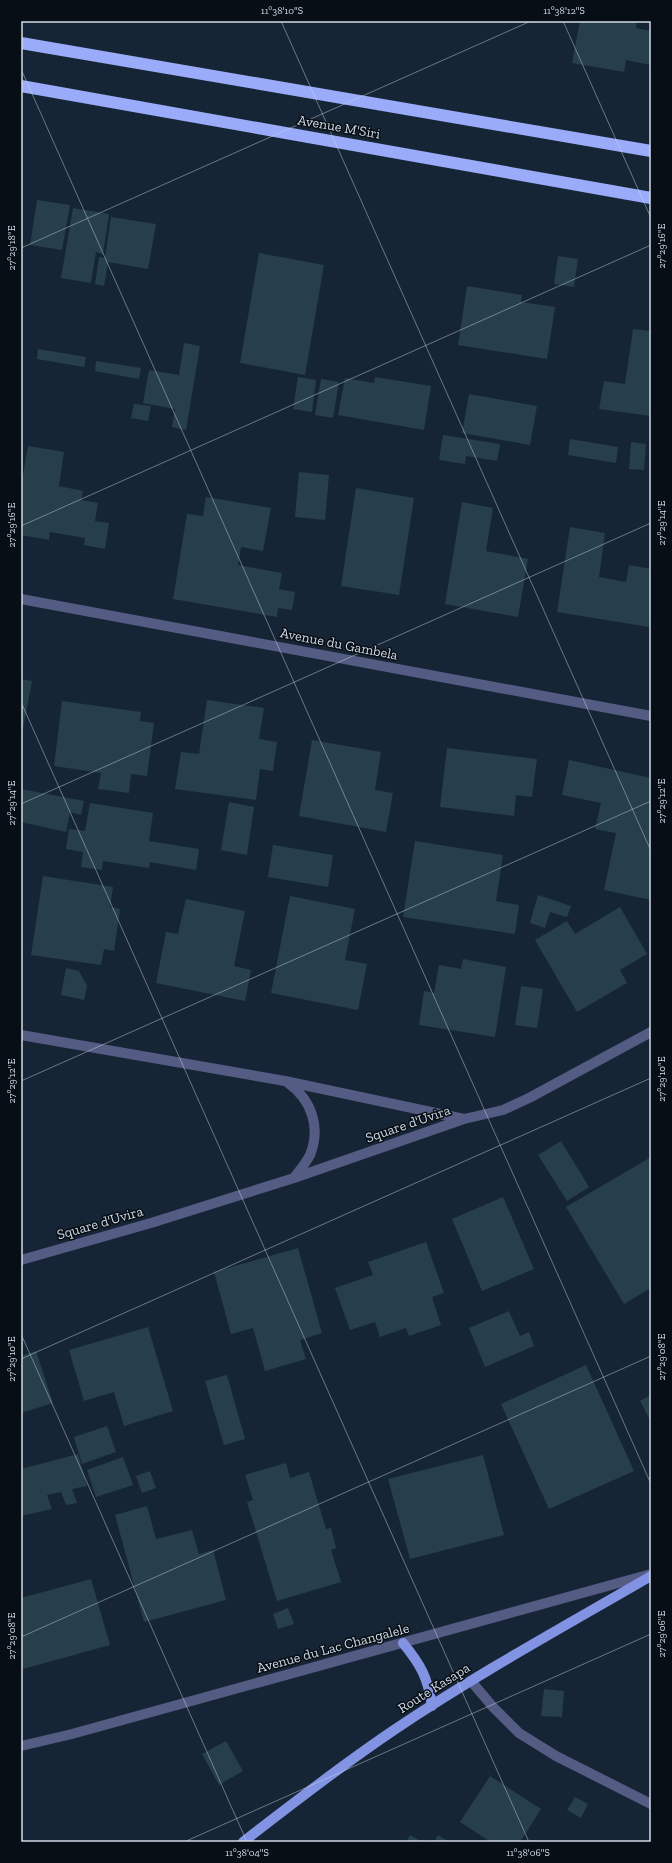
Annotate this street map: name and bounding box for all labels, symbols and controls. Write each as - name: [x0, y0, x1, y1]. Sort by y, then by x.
- text: 11°38'10"S: [261, 5, 303, 17]
- text: 11°38'12"S: [543, 5, 585, 17]
- street label: Avenue M'Siri: [296, 111, 382, 143]
- text: 27°29'16"E: [656, 223, 668, 268]
- text: 27°29'18"E: [6, 225, 18, 271]
- text: 27°29'14"E: [656, 500, 668, 545]
- text: 27°29'16"E: [6, 502, 18, 547]
- street label: Avenue du Gambela: [279, 624, 399, 664]
- text: 27°29'12"E: [656, 778, 668, 823]
- text: 27°29'14"E: [6, 780, 18, 825]
- text: 27°29'10"E: [656, 1056, 668, 1102]
- text: 27°29'12"E: [6, 1058, 18, 1103]
- street label: Square d'Uvira: [363, 1101, 453, 1147]
- street label: Square d'Uvira: [55, 1203, 145, 1243]
- text: 27°29'08"E: [656, 1333, 668, 1380]
- text: 27°29'10"E: [6, 1336, 18, 1382]
- text: 27°29'06"E: [656, 1610, 668, 1657]
- text: 27°29'08"E: [6, 1612, 18, 1659]
- street label: Avenue du Lac Changalele: [255, 1619, 411, 1677]
- street label: Route Kasapa: [395, 1659, 473, 1717]
- text: 11°38'04"S: [225, 1847, 269, 1859]
- text: 11°38'06"S: [506, 1847, 550, 1859]

